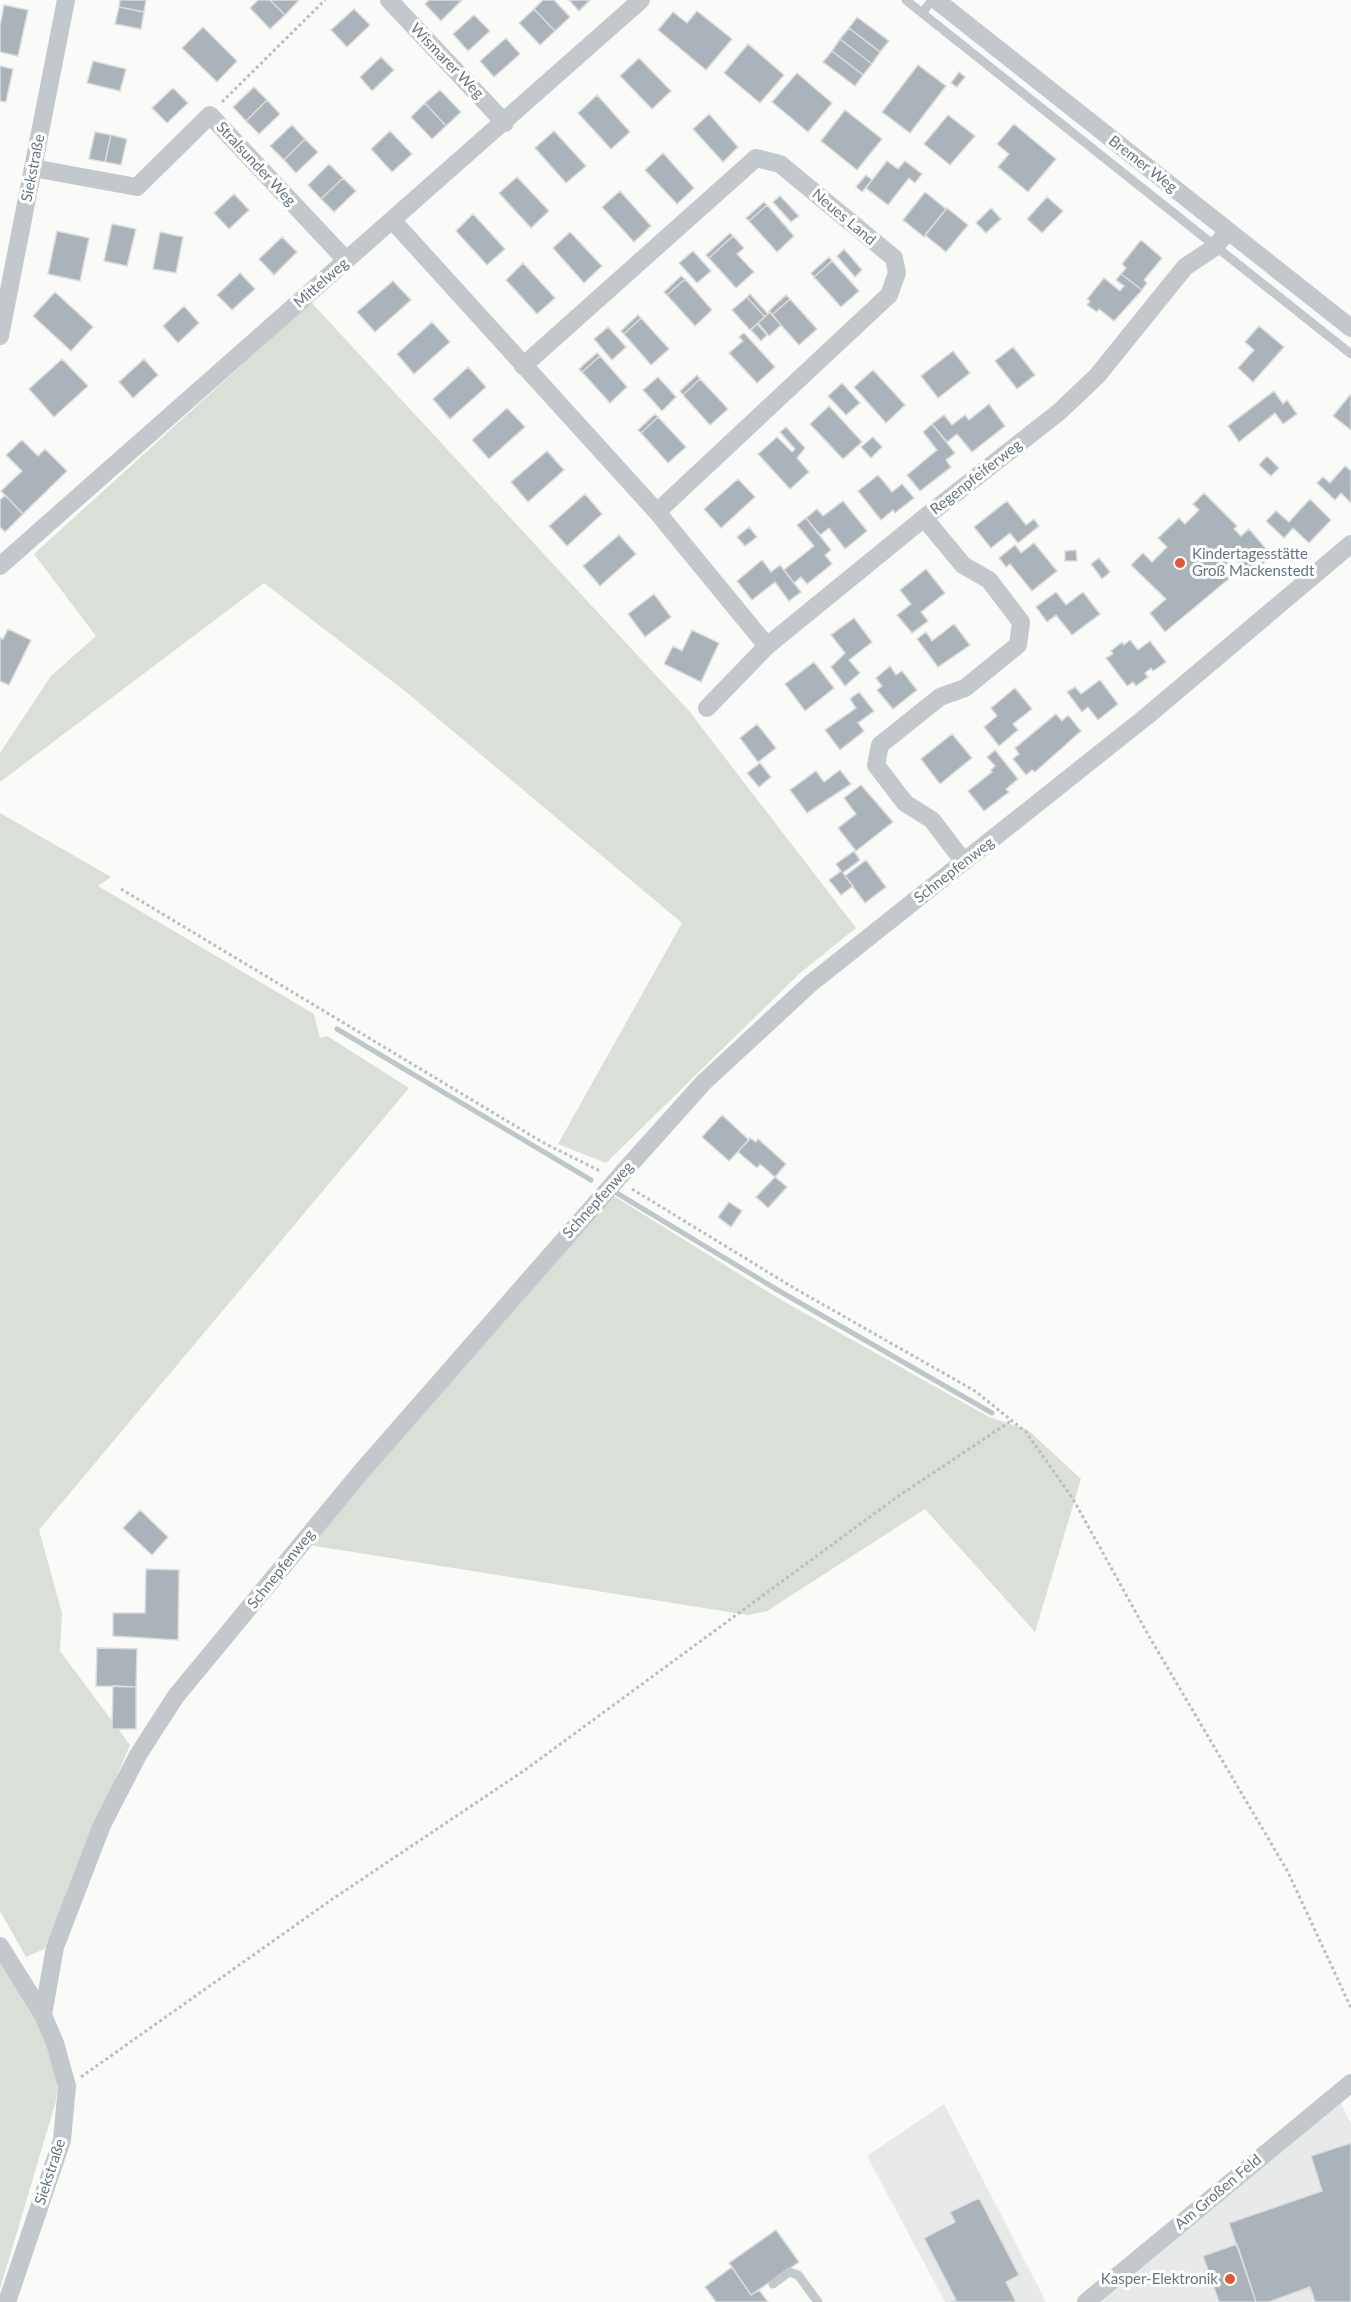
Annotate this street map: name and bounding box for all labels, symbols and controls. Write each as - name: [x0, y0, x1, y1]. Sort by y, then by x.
- street label: Wismarer Weg: [407, 19, 488, 102]
- street label: Stralsunder Weg: [213, 118, 300, 209]
- street label: Bremer Weg: [1106, 131, 1182, 196]
- street label: Siekstraße: [17, 132, 47, 203]
- street label: Neues Land: [809, 184, 880, 248]
- street label: Mittelweg: [289, 254, 351, 311]
- street label: Regenpfeiferweg: [926, 435, 1025, 518]
- place label: Kindertagesstätte Groß Mackenstedt: [1192, 544, 1315, 579]
- marker: Kindertagesstätte Groß Mackenstedt: [1173, 556, 1187, 570]
- street label: Schnepfenweg: [910, 832, 997, 906]
- street label: Schnepfenweg: [558, 1157, 636, 1241]
- street label: Schnepfenweg: [243, 1525, 318, 1612]
- street label: Siekstraße: [30, 2136, 68, 2207]
- street label: Am Großen Feld: [1170, 2150, 1264, 2233]
- place label: Kasper-Elektronik: [1101, 2269, 1218, 2287]
- marker: Kasper-Elektronik: [1223, 2272, 1237, 2286]

